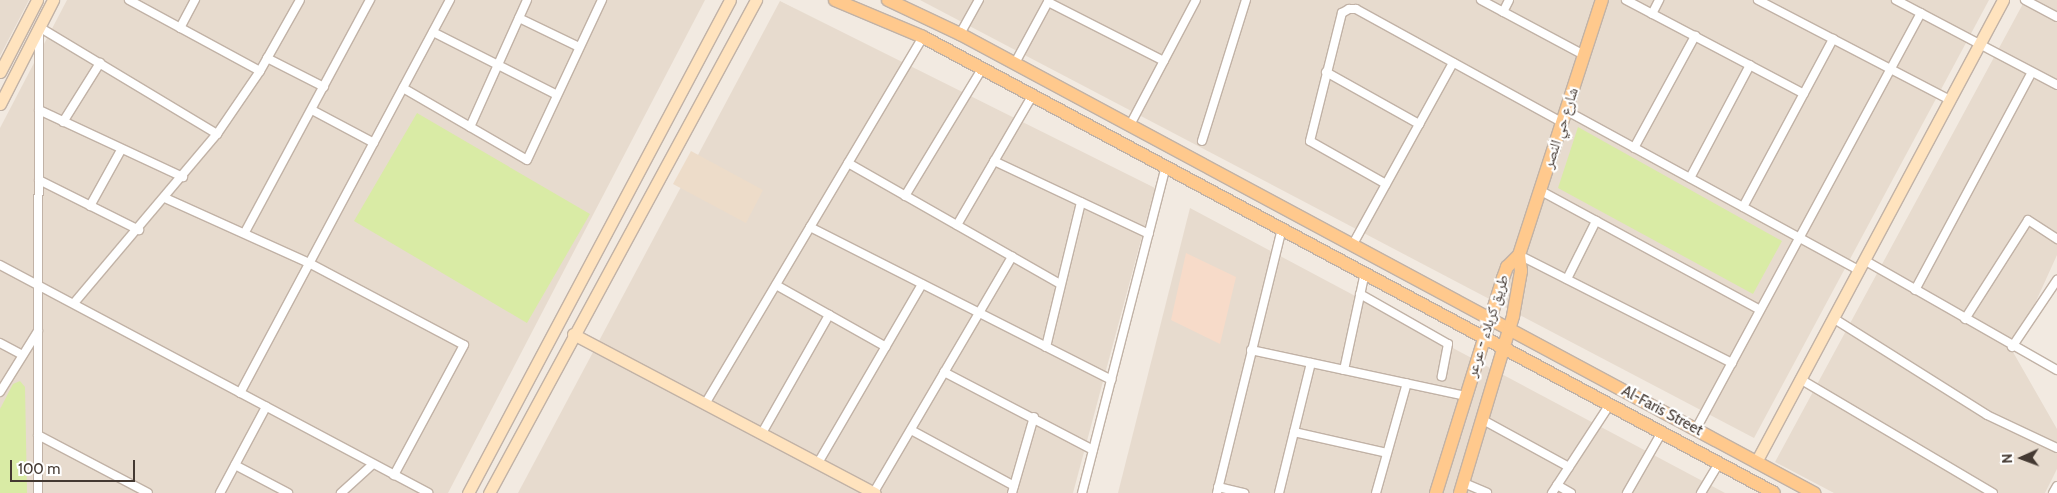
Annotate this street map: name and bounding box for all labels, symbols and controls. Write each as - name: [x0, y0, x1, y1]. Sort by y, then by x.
- street label: شارع حي النصر: [1539, 85, 1583, 171]
- street label: طريق كربلاء - عرعر: [1463, 273, 1513, 379]
- street label: Al-Faris Street: [1618, 382, 1706, 440]
- north arrow: [1997, 433, 2047, 483]
- scale bar: [12, 450, 138, 482]
- text: N: [1998, 453, 2016, 464]
- text: 100 m: [18, 460, 60, 478]

